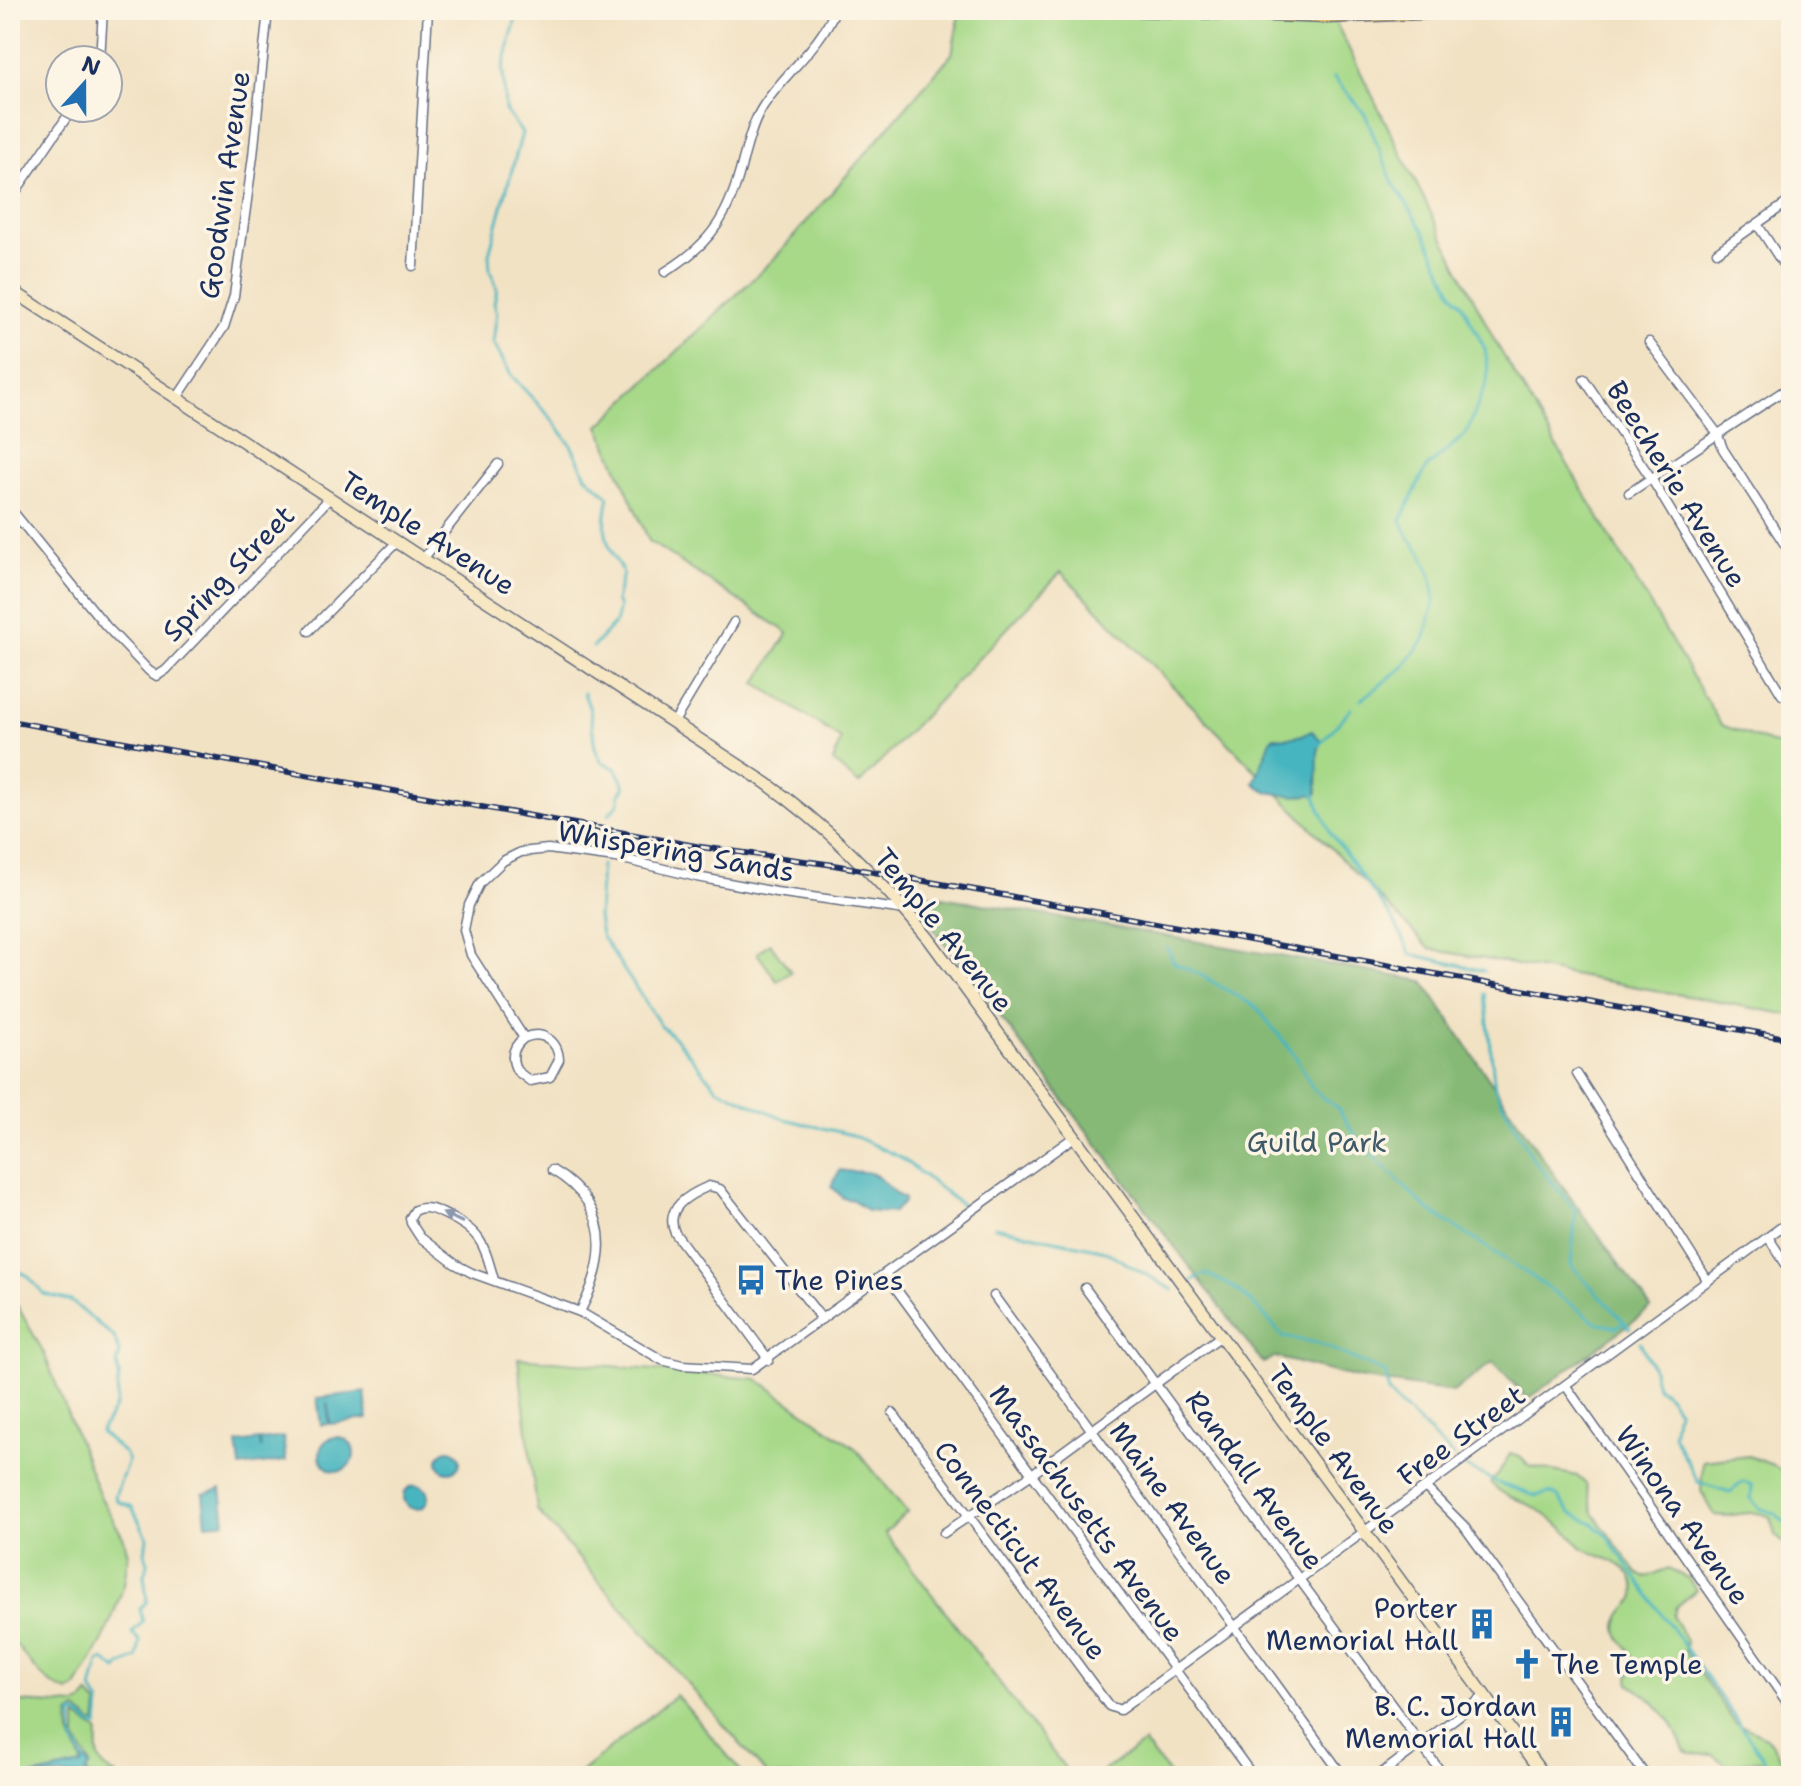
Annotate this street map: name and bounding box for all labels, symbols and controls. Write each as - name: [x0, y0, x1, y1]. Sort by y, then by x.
- north arrow: [44, 44, 124, 124]
- text: N: [78, 49, 104, 82]
- street label: Goodwin Avenue: [189, 69, 259, 301]
- street label: Beecherie Avenue: [1598, 373, 1756, 595]
- street label: Temple Avenue: [333, 462, 523, 604]
- street label: Spring Street: [153, 496, 303, 650]
- street label: Whispering Sands: [555, 811, 797, 891]
- street label: Temple Avenue: [866, 840, 1022, 1020]
- park label: Guild Park: [1247, 1123, 1387, 1161]
- one-way arrow: [441, 1211, 465, 1225]
- place label: The Pines: [775, 1261, 904, 1299]
- bus stop icon: The Pines: [734, 1263, 768, 1297]
- street label: Temple Avenue: [1259, 1356, 1409, 1542]
- street label: Free Street: [1389, 1376, 1533, 1494]
- street label: Massachusetts Avenue: [981, 1377, 1193, 1649]
- street label: Randall Avenue: [1177, 1383, 1333, 1577]
- street label: Maine Avenue: [1101, 1414, 1245, 1592]
- street label: Winona Avenue: [1607, 1418, 1759, 1612]
- street label: Connecticut Avenue: [926, 1433, 1116, 1667]
- place label: Porter Memorial Hall: [1266, 1589, 1459, 1659]
- building icon: Porter Memorial Hall: [1465, 1607, 1499, 1641]
- place label: The Temple: [1551, 1645, 1703, 1683]
- church icon: The Temple: [1510, 1647, 1544, 1681]
- place label: B. C. Jordan Memorial Hall: [1345, 1687, 1538, 1757]
- building icon: B. C. Jordan Memorial Hall: [1544, 1705, 1578, 1739]

